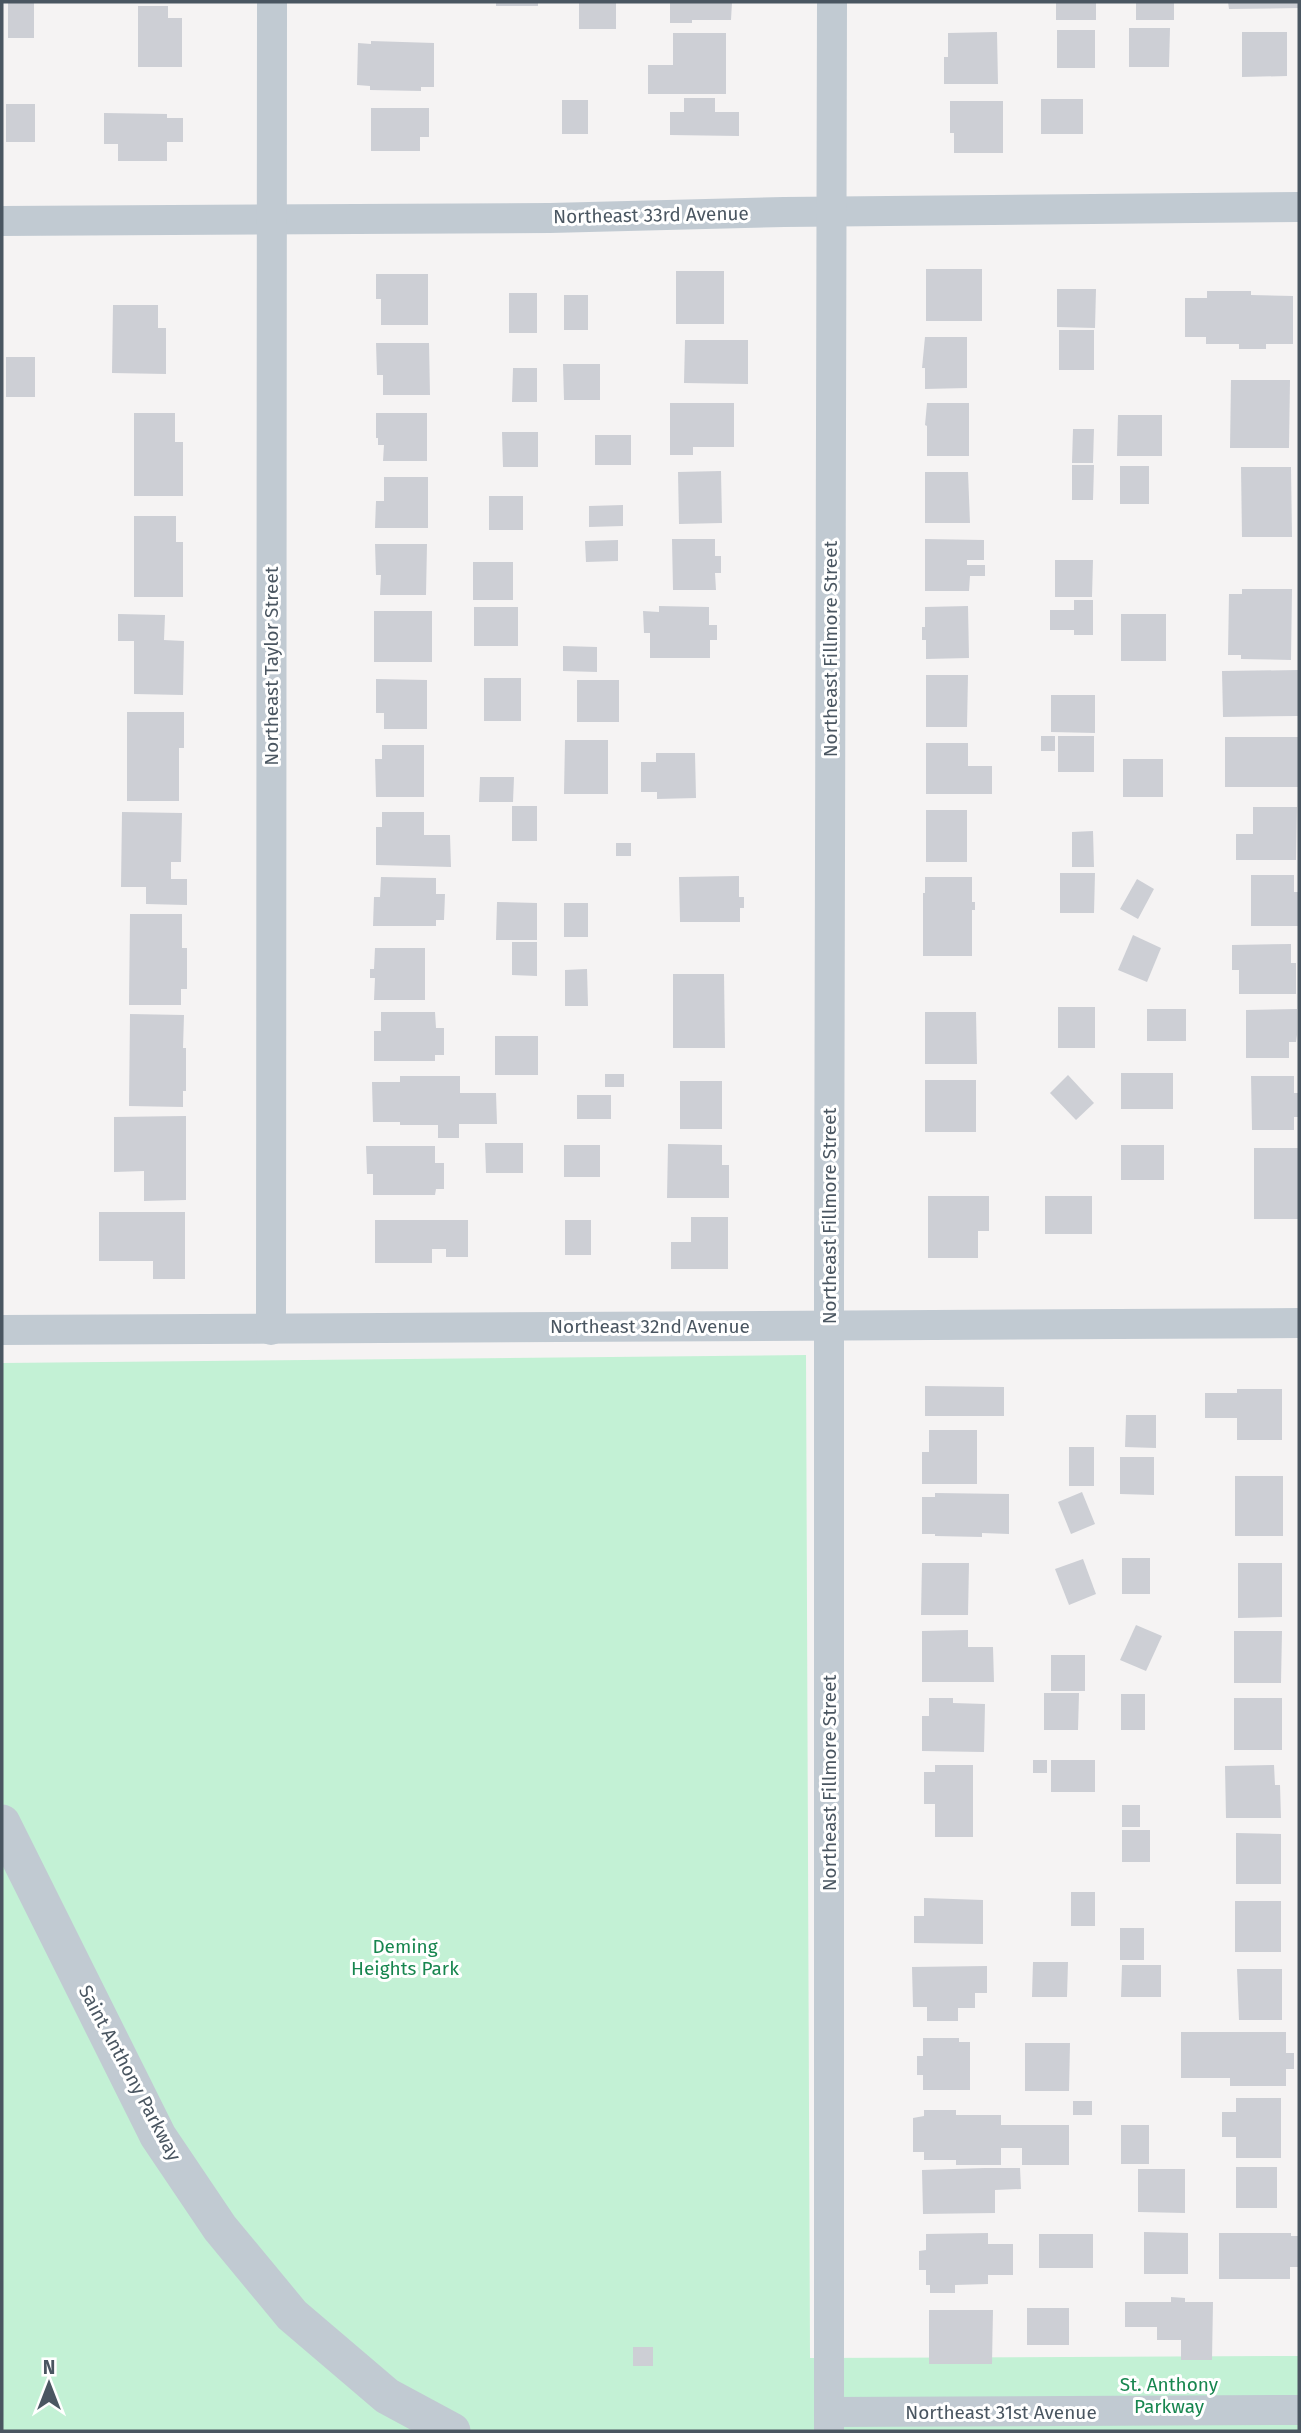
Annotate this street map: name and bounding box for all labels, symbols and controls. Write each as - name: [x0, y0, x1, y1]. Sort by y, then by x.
- street label: Northeast 33rd Avenue: [553, 202, 749, 228]
- street label: Northeast Fillmore Street: [819, 541, 842, 757]
- street label: Northeast Taylor Street: [260, 566, 283, 766]
- street label: Northeast Fillmore Street: [818, 1108, 841, 1324]
- street label: Northeast 32nd Avenue: [550, 1315, 750, 1338]
- street label: Northeast Fillmore Street: [818, 1675, 841, 1891]
- park label: Deming Heights Park: [351, 1935, 459, 1980]
- street label: Saint Anthony Parkway: [74, 1981, 186, 2165]
- north arrow: [14, 2349, 84, 2419]
- text: N: [43, 2356, 55, 2379]
- park label: St. Anthony Parkway: [1120, 2373, 1219, 2418]
- street label: Northeast 31st Avenue: [905, 2401, 1097, 2424]

